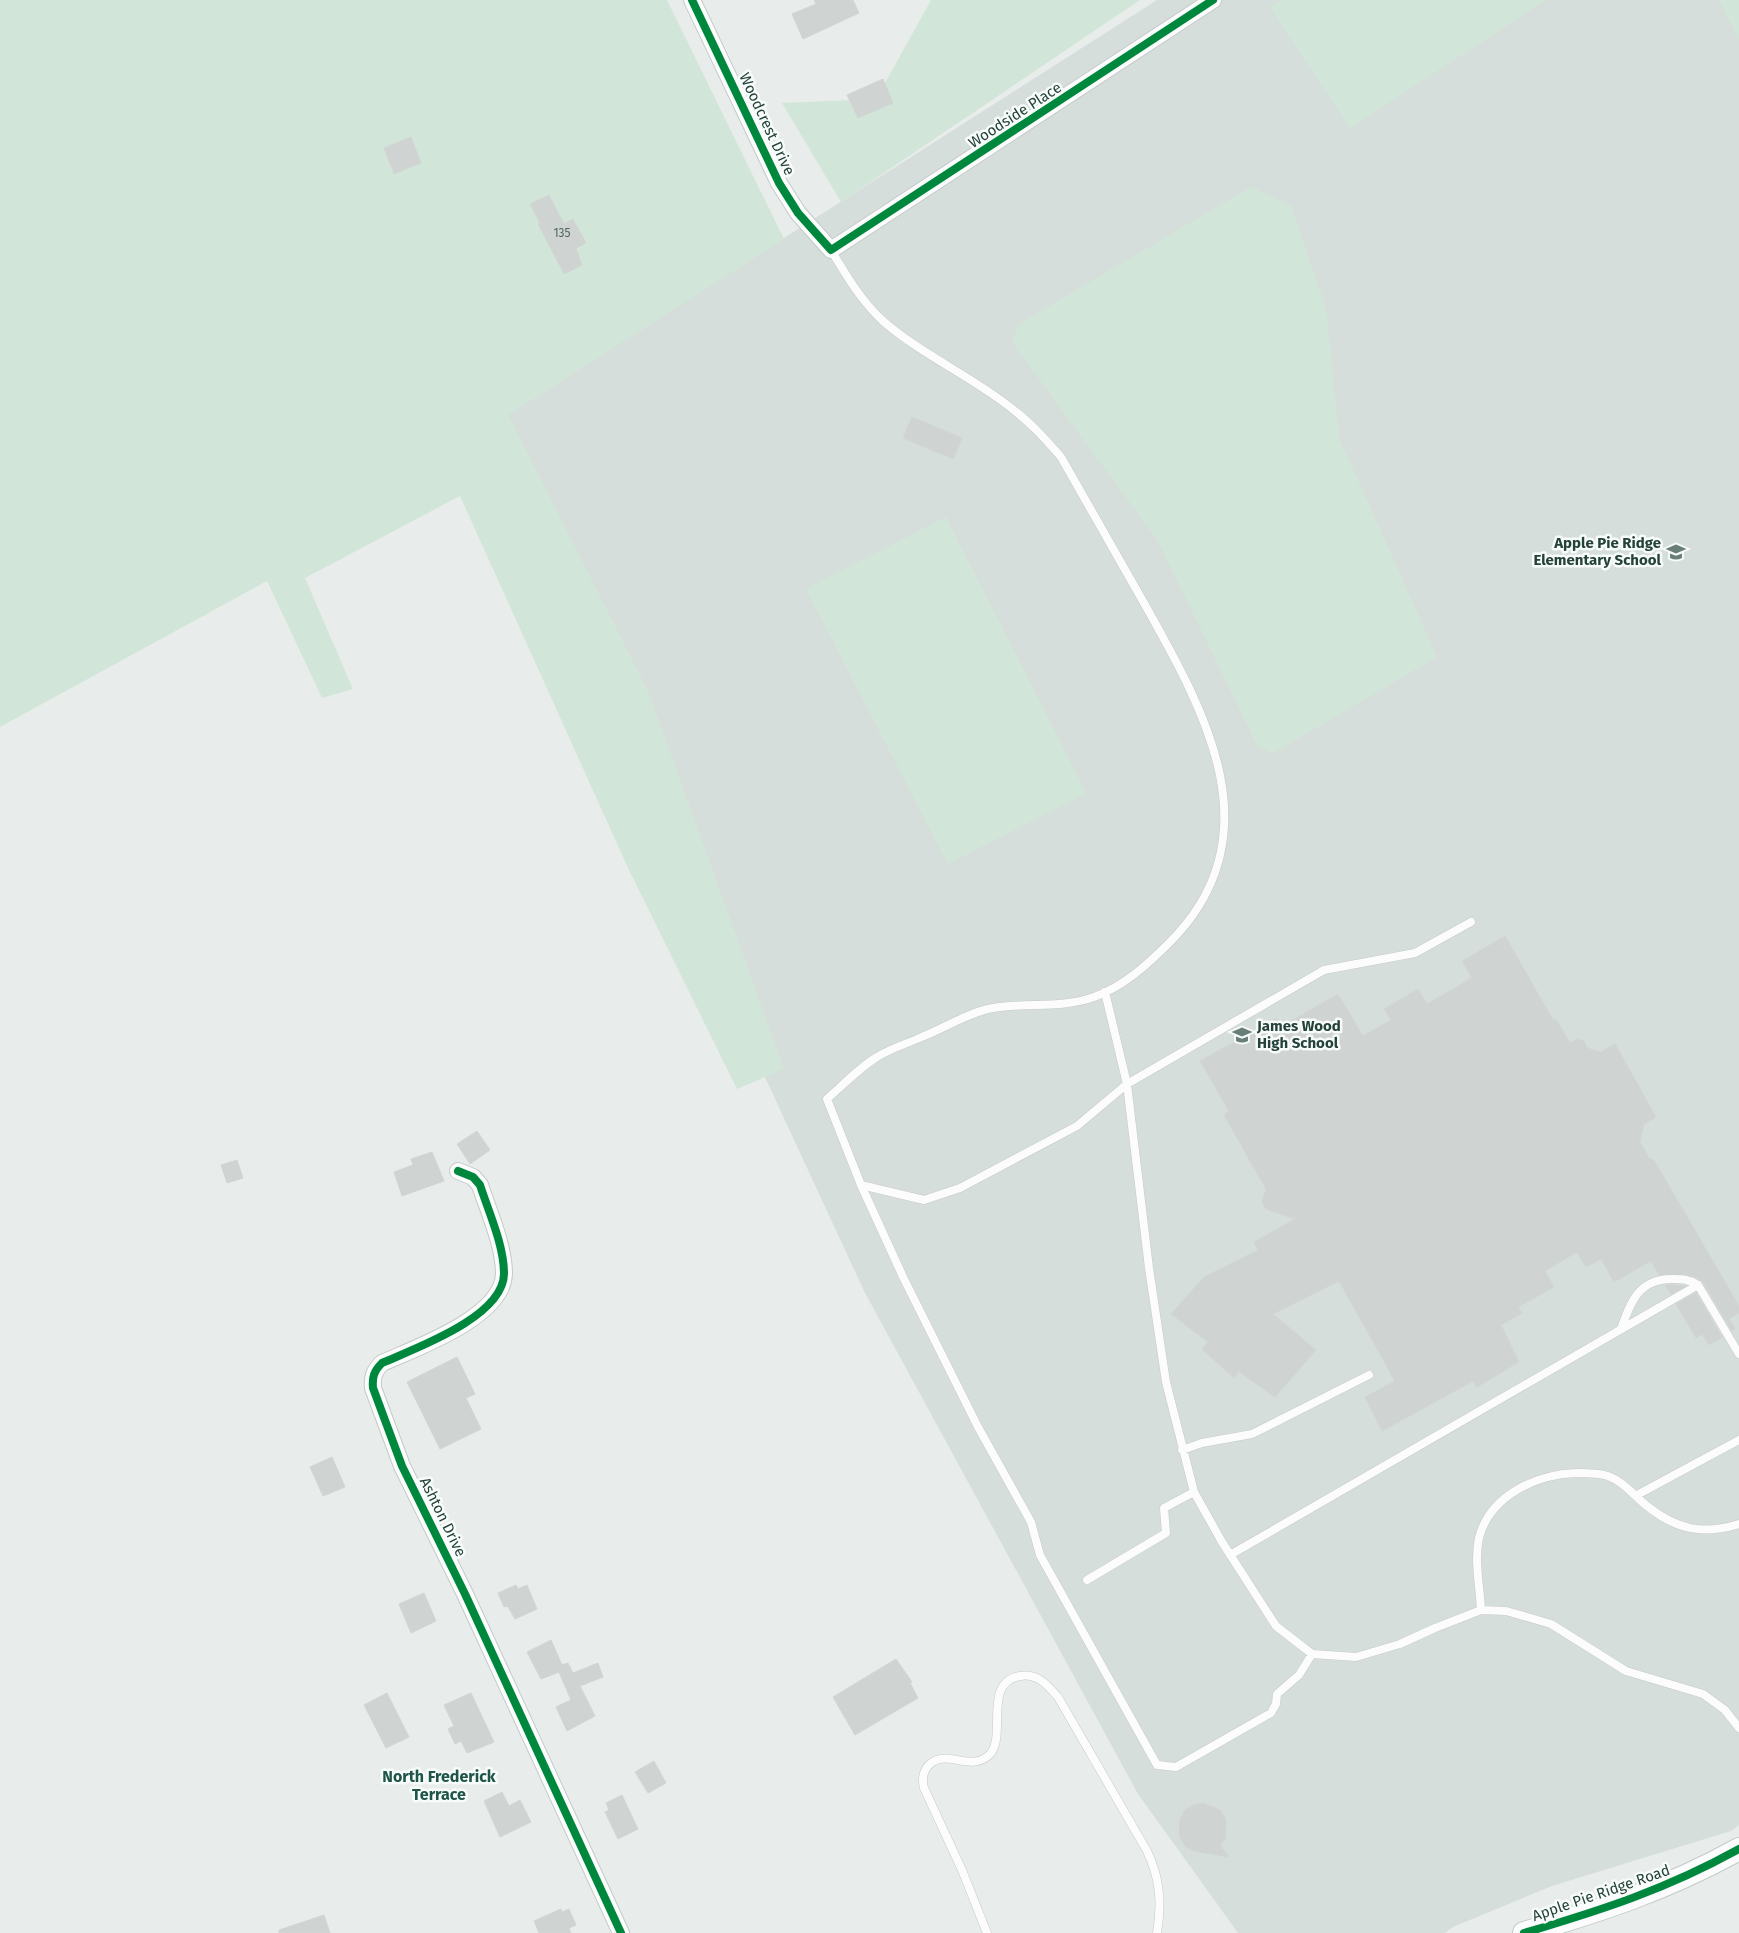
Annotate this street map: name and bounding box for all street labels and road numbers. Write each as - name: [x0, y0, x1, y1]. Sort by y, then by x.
- street label: Woodcrest Drive: [735, 70, 799, 178]
- street label: Woodside Place: [965, 78, 1065, 152]
- street label: Ashton Drive: [416, 1474, 470, 1560]
- street label: Apple Pie Ridge Road: [1530, 1861, 1672, 1925]

